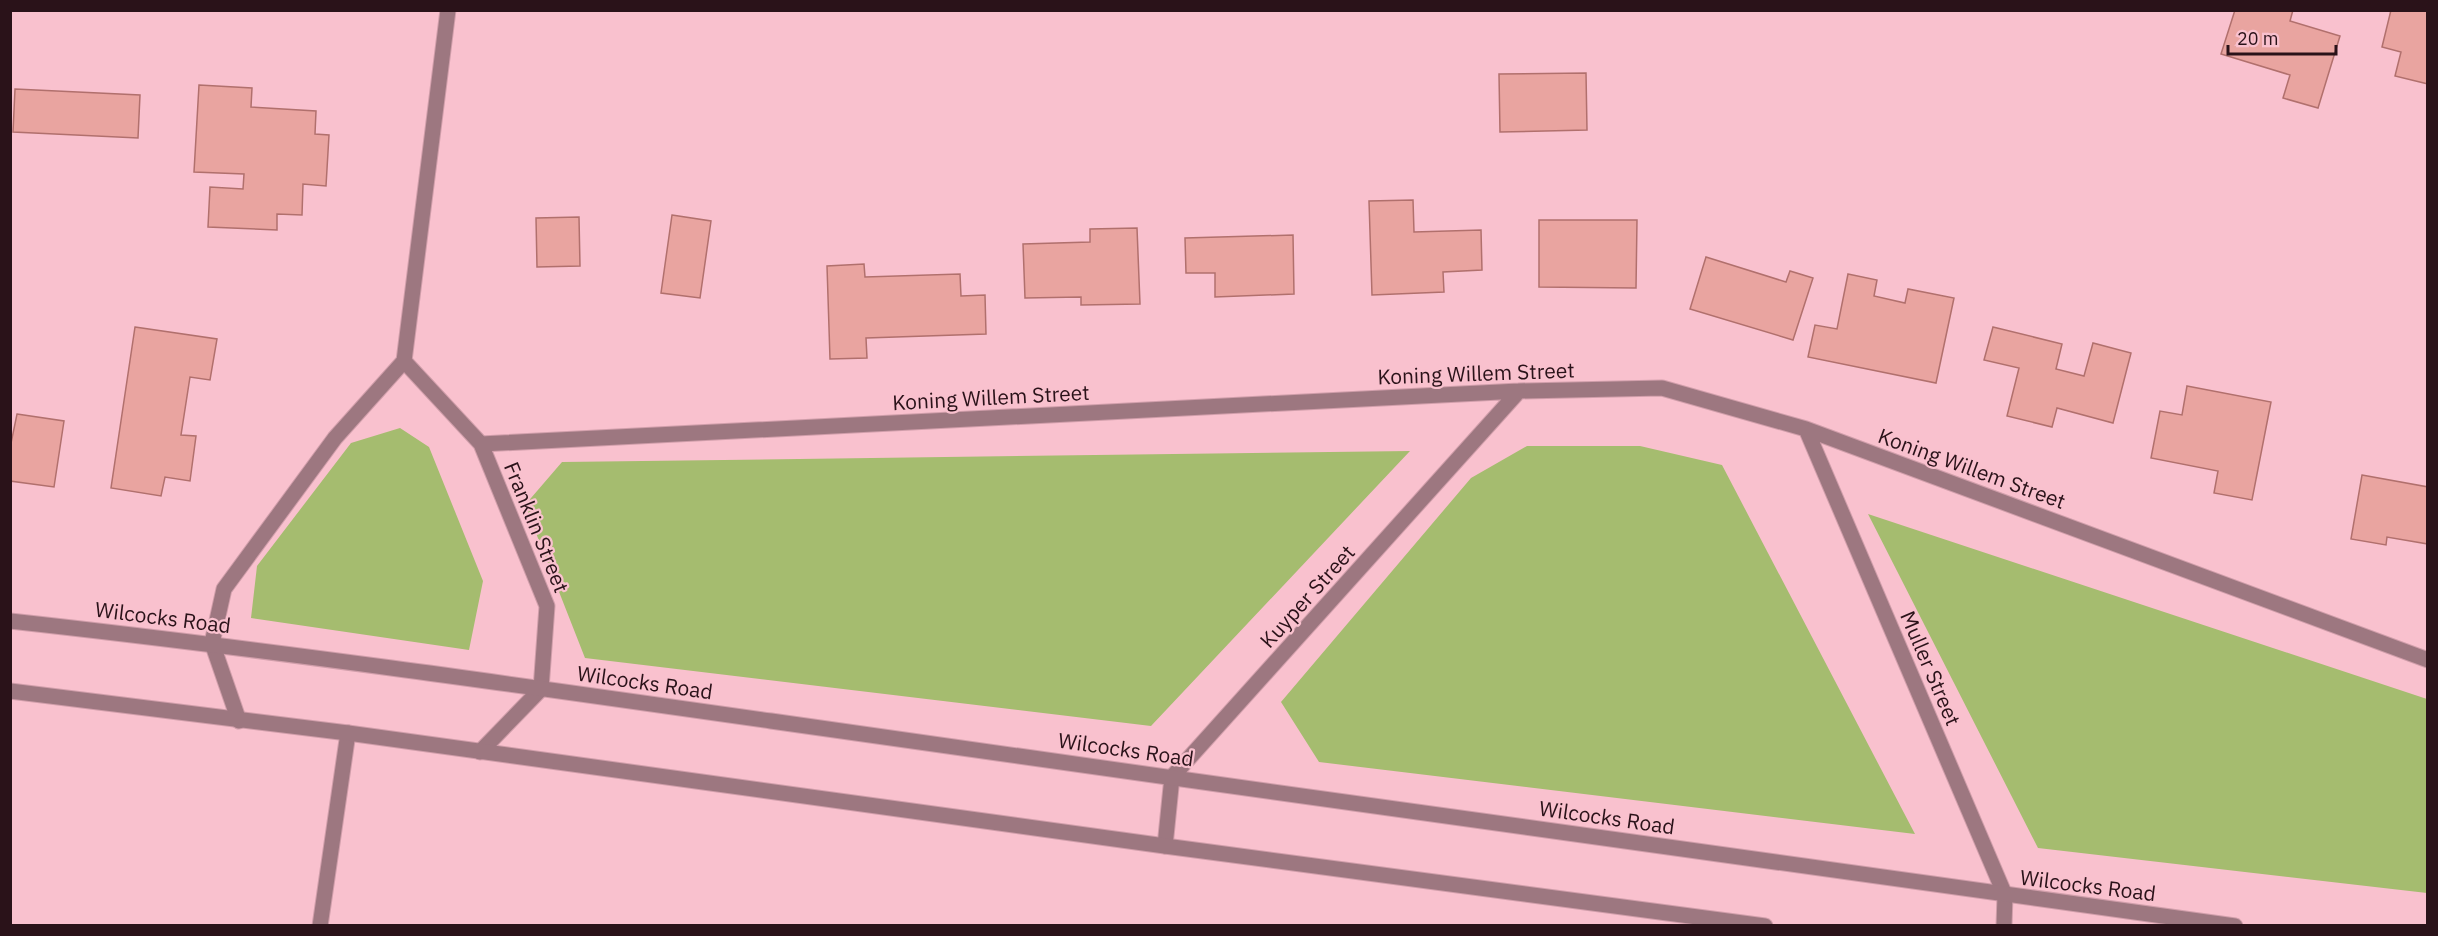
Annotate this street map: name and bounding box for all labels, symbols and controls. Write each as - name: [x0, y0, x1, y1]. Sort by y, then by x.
- scale bar: [2228, 18, 2336, 56]
- text: 20 m: [2237, 27, 2279, 50]
- street label: Koning Willem Street: [1377, 356, 1575, 390]
- street label: Koning Willem Street: [892, 378, 1090, 416]
- street label: Koning Willem Street: [1874, 421, 2070, 515]
- street label: Franklin Street: [498, 457, 576, 597]
- street label: Kuyper Street: [1253, 539, 1361, 653]
- street label: Wilcocks Road: [93, 595, 233, 639]
- street label: Muller Street: [1894, 606, 1968, 730]
- street label: Wilcocks Road: [575, 659, 715, 705]
- street label: Wilcocks Road: [1056, 726, 1196, 772]
- street label: Wilcocks Road: [1537, 794, 1677, 840]
- street label: Wilcocks Road: [2018, 863, 2158, 907]

